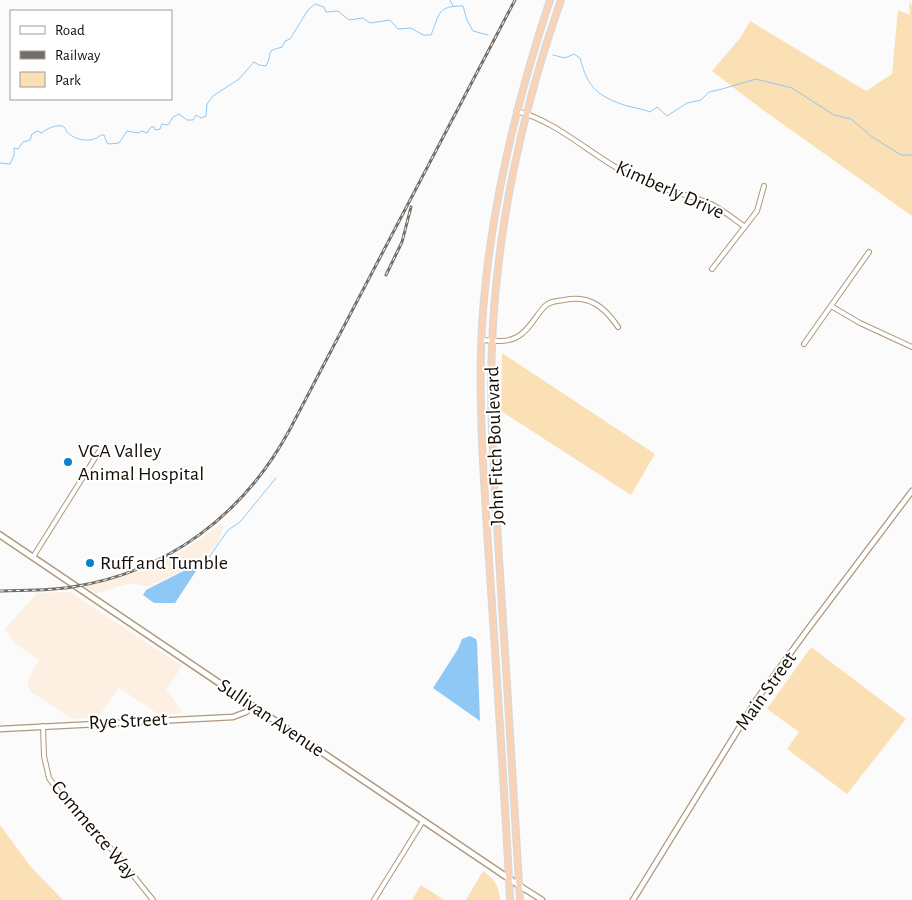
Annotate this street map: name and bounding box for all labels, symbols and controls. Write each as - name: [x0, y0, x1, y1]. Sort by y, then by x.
- legend: [10, 10, 172, 100]
- text: Road: [55, 23, 85, 38]
- text: Railway: [55, 48, 101, 63]
- text: Park: [55, 73, 81, 88]
- street label: Kimberly Drive: [613, 157, 727, 223]
- street label: John Fitch Boulevard: [482, 366, 508, 526]
- place label: VCA Valley Animal Hospital: [78, 441, 204, 484]
- marker: VCA Valley Animal Hospital: [62, 456, 74, 468]
- place label: Ruff and Tumble: [100, 553, 228, 573]
- marker: Ruff and Tumble: [84, 557, 96, 569]
- street label: Main Street: [732, 648, 800, 734]
- street label: Sullivan Avenue: [214, 675, 328, 761]
- street label: Rye Street: [88, 709, 168, 733]
- street label: Commerce Way: [47, 777, 141, 883]

